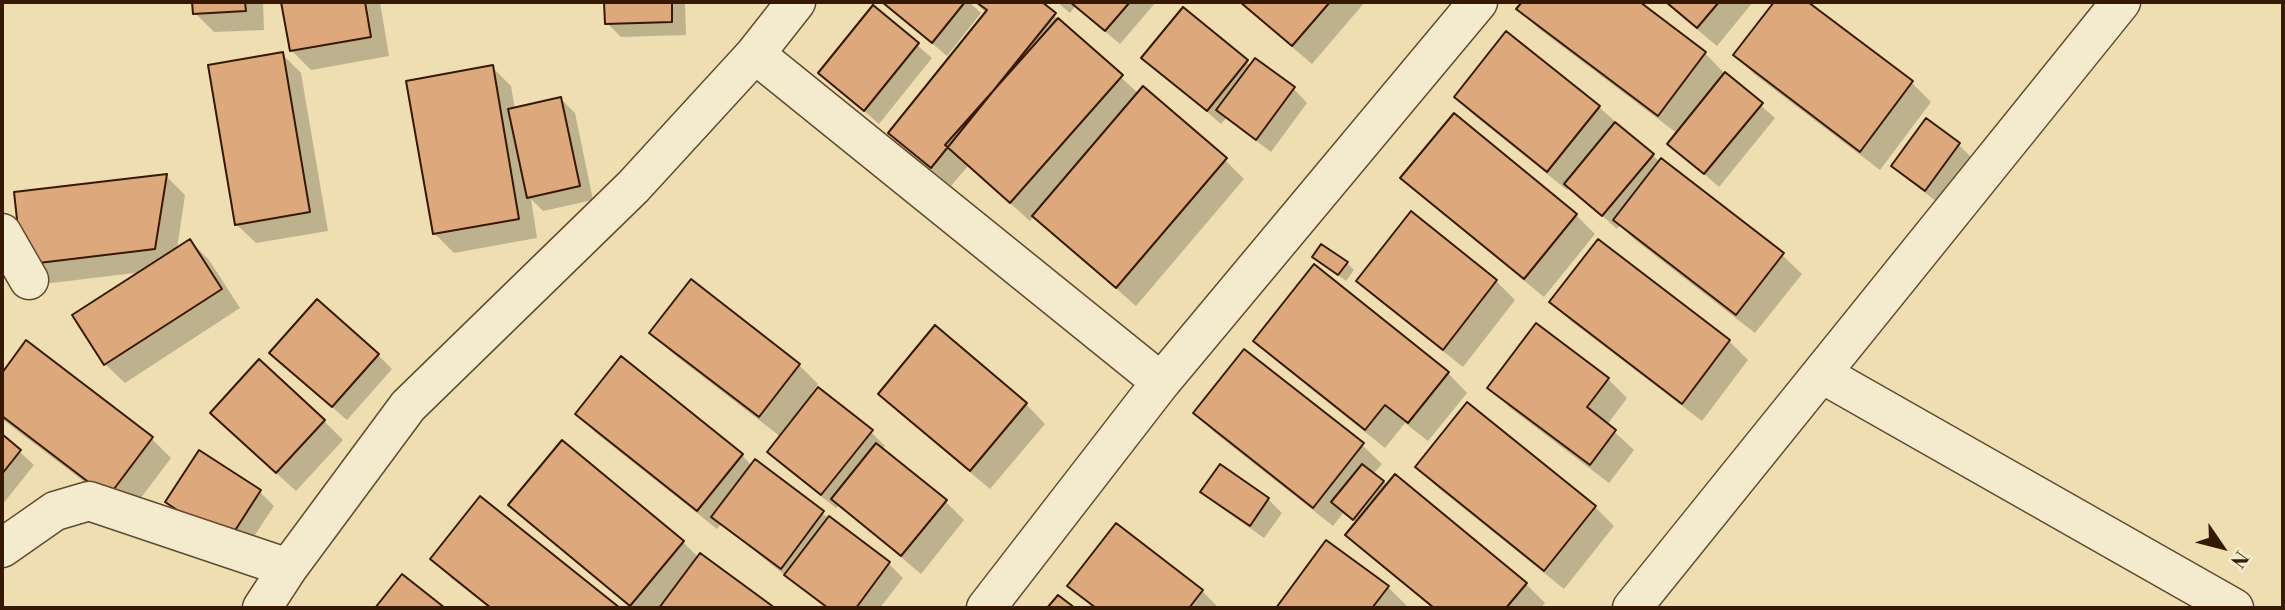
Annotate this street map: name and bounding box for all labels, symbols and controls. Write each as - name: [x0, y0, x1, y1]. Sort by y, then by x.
- north arrow: [2187, 512, 2257, 582]
- text: N: [2225, 546, 2253, 572]

